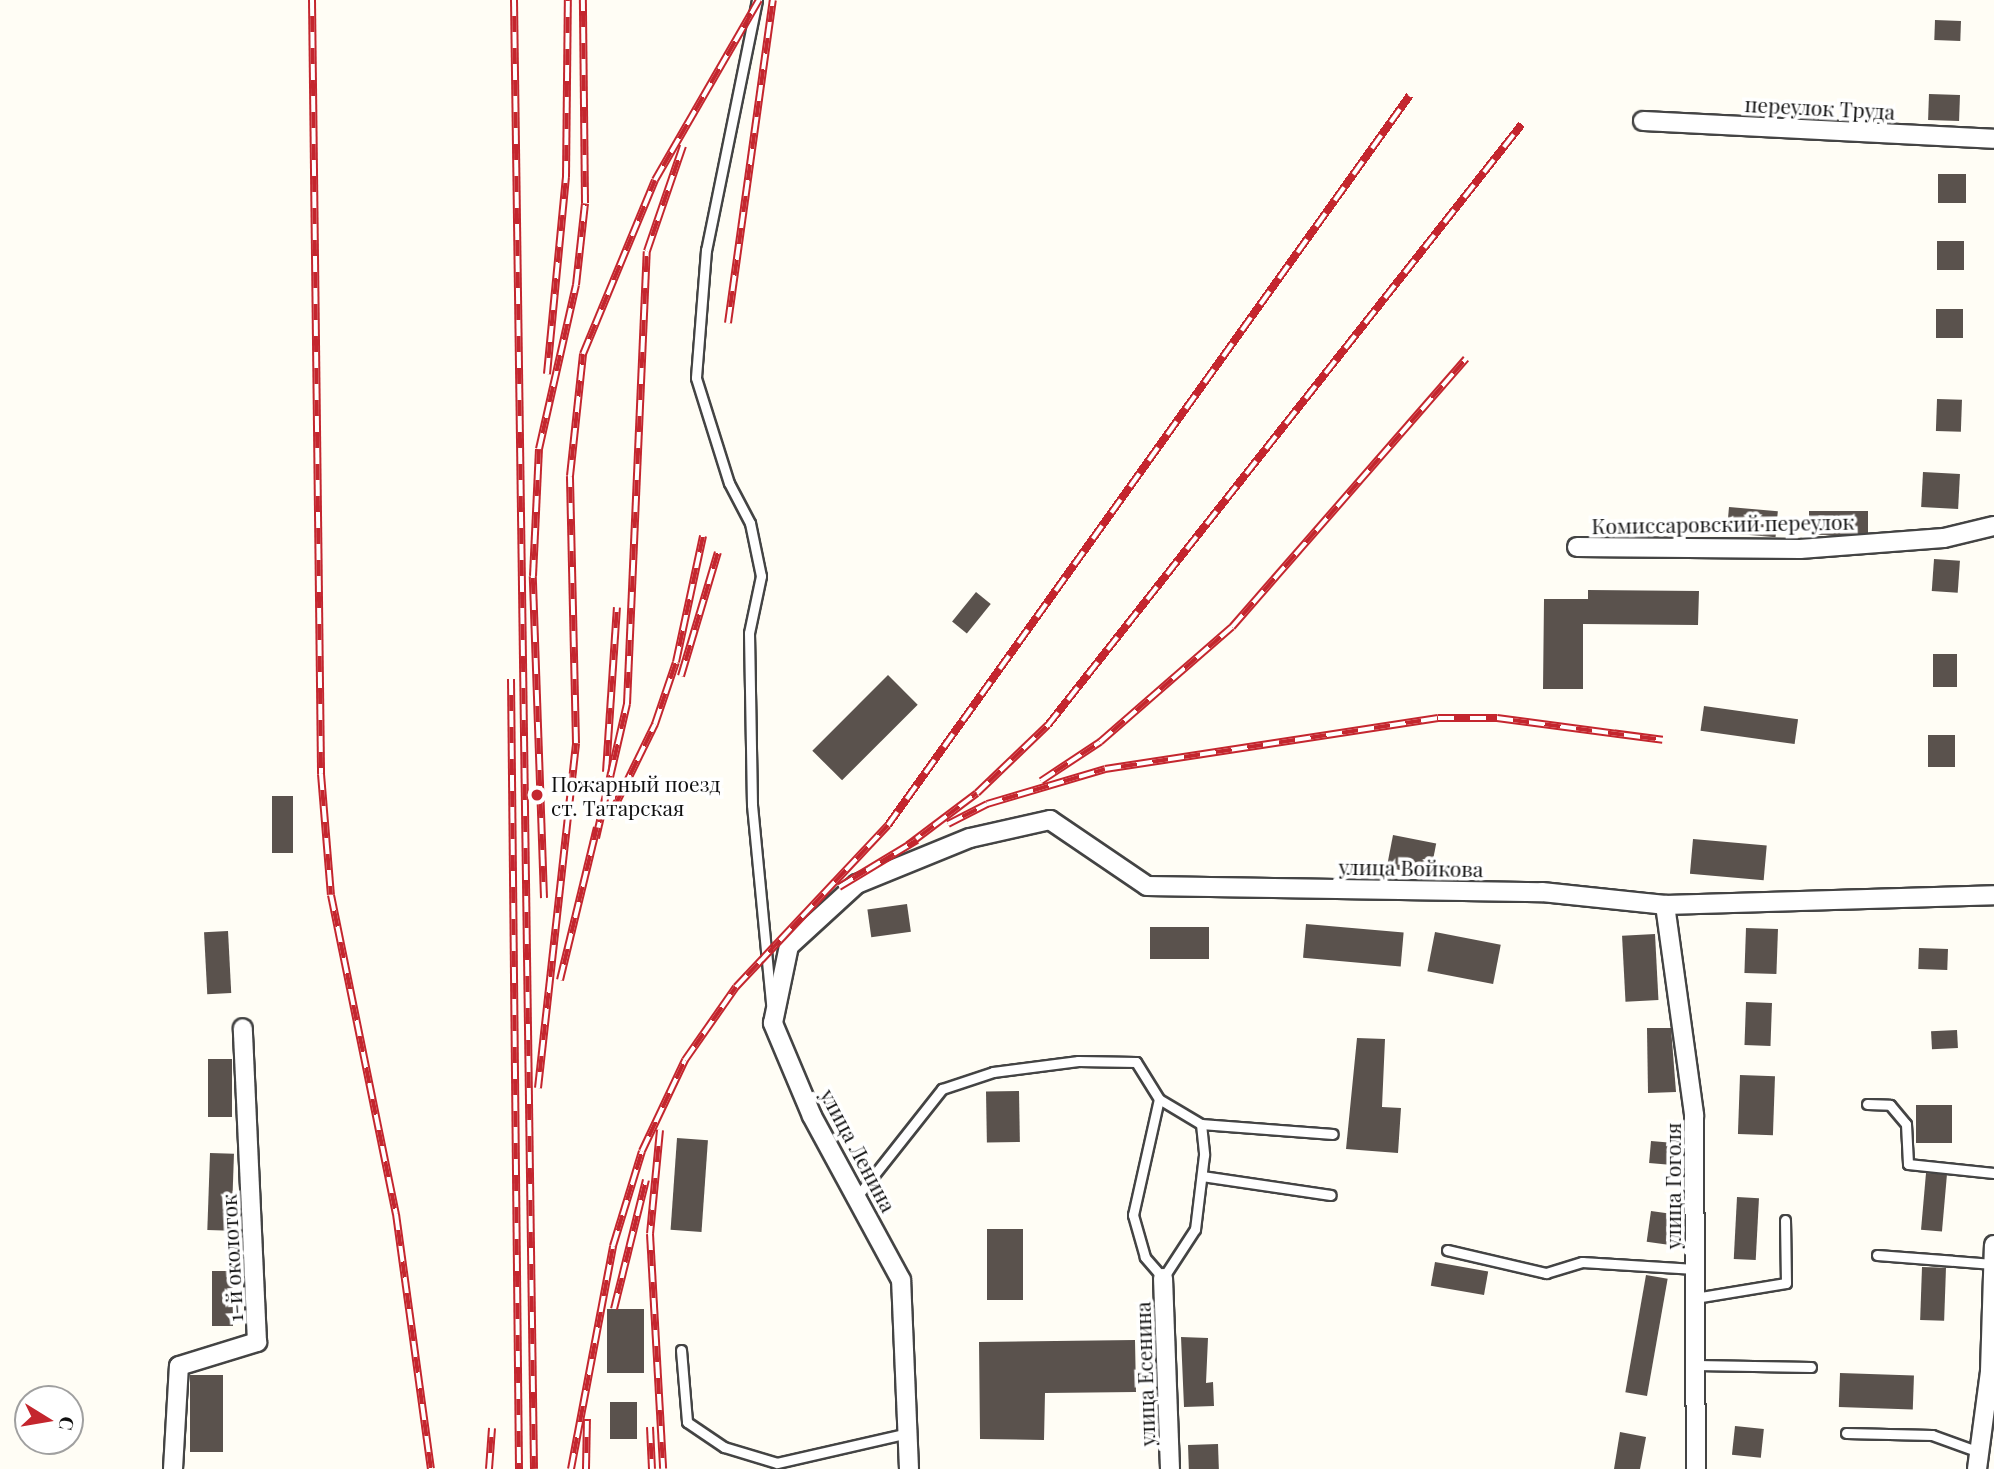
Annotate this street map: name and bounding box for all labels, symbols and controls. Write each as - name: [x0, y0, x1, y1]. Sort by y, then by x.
- street label: переулок Труда: [1744, 90, 1896, 124]
- street label: Комиссаровский переулок: [1591, 508, 1855, 538]
- place label: Пожарный поезд ст. Татарская: [551, 770, 721, 820]
- marker: Пожарный поезд ст. Татарская: [529, 787, 545, 803]
- street label: улица Войкова: [1338, 853, 1484, 881]
- street label: улица Ленина: [816, 1084, 902, 1216]
- street label: улица Гоголя: [1659, 1123, 1685, 1249]
- street label: 1-й околоток: [215, 1193, 247, 1323]
- street label: улица Есенина: [1129, 1301, 1159, 1447]
- north arrow: [14, 1385, 84, 1455]
- text: С: [54, 1415, 82, 1433]

